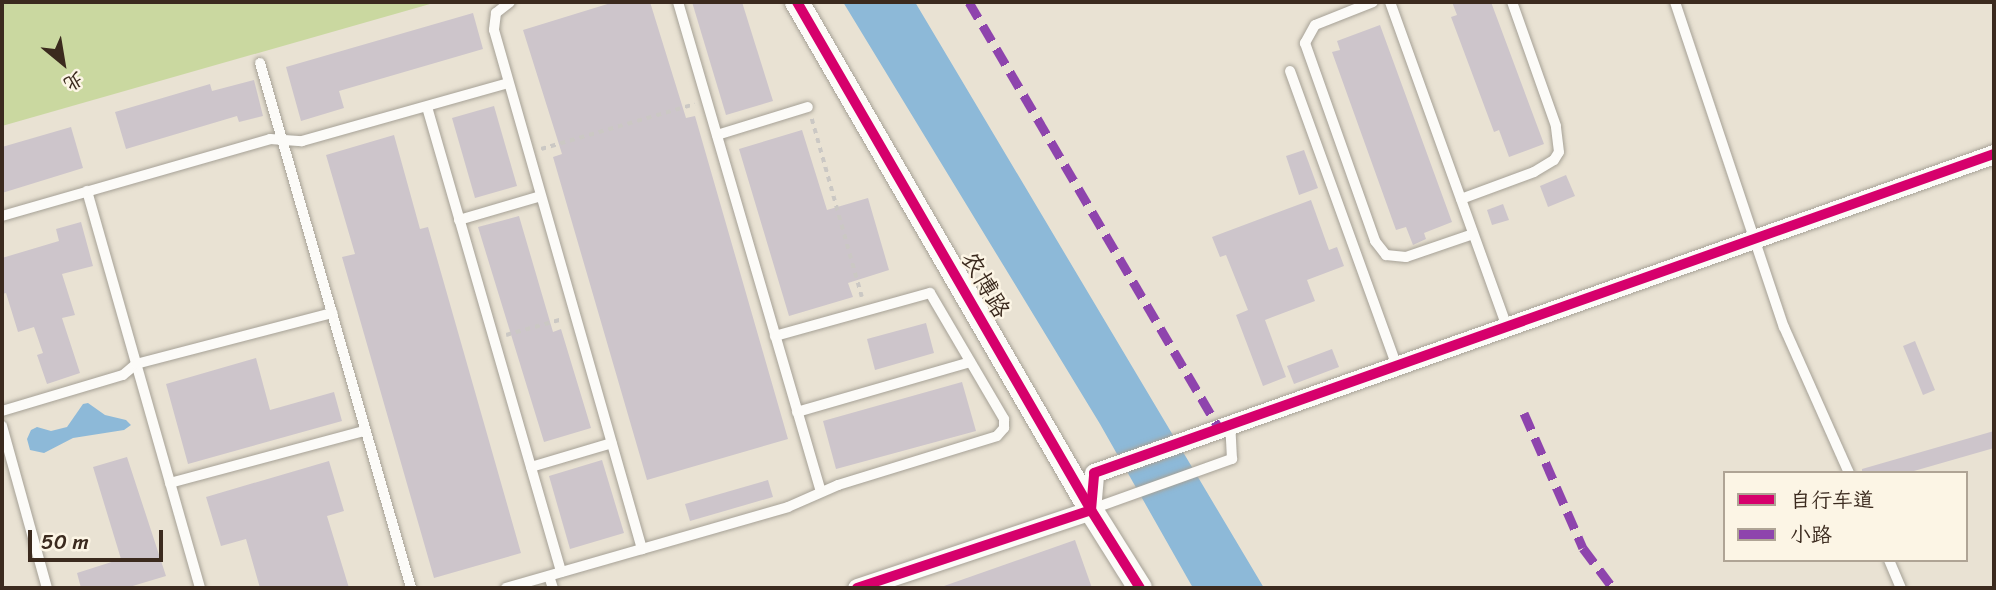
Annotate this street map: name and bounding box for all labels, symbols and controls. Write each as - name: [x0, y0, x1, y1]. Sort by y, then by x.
- north arrow: [28, 28, 98, 98]
- text: 北: [57, 63, 90, 101]
- street label: 农博路: [955, 247, 1015, 323]
- legend: [1723, 471, 1968, 562]
- text: 自行车道: [1790, 481, 1874, 519]
- scale bar: [32, 516, 166, 560]
- text: 小路: [1790, 516, 1832, 554]
- text: 50 m: [41, 523, 89, 561]

